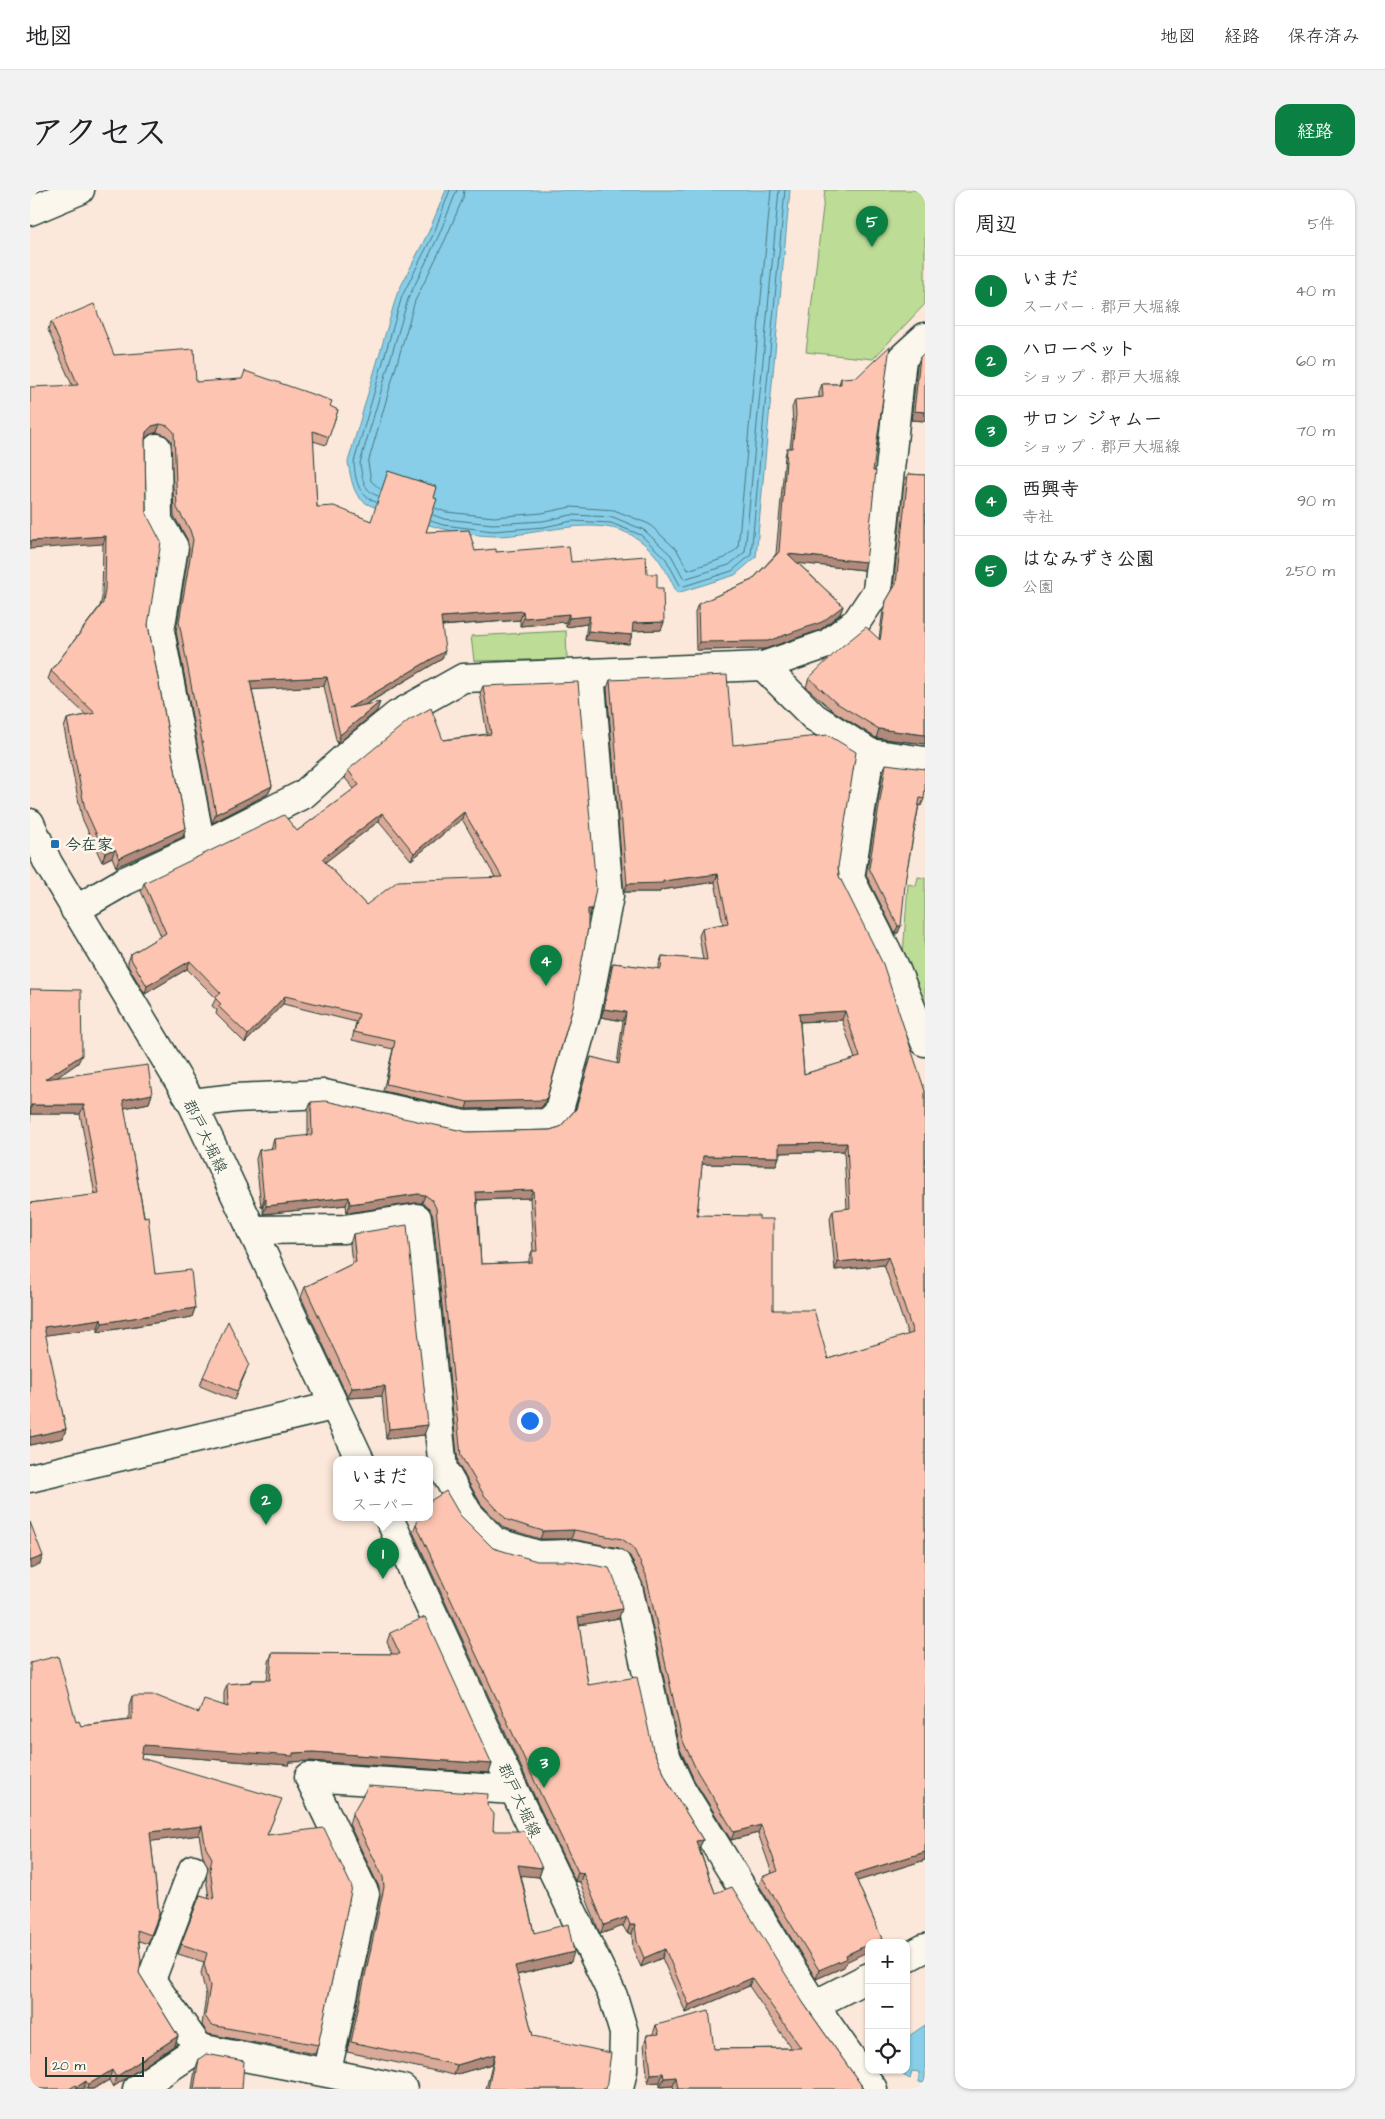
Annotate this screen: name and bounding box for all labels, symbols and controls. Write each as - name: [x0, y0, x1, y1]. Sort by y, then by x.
- text: 地図: [25, 20, 73, 54]
- text: 地図: [1160, 24, 1196, 49]
- text: 経路: [1224, 24, 1260, 49]
- text: 保存済み: [1288, 24, 1360, 49]
- button: 経路: [1275, 104, 1355, 156]
- text: アクセス: [30, 109, 168, 158]
- pin: 5: [856, 206, 888, 247]
- text: 周辺: [975, 210, 1017, 239]
- text: 5件: [1308, 213, 1335, 235]
- text: いまだ: [1022, 266, 1079, 293]
- text: 1: [990, 280, 992, 302]
- text: 40 m: [1295, 280, 1335, 302]
- text: スーパー · 郡戸大堀線: [1022, 296, 1180, 318]
- text: ハローペット: [1022, 336, 1136, 363]
- text: 2: [986, 350, 996, 372]
- text: 60 m: [1296, 350, 1335, 372]
- text: ショップ · 郡戸大堀線: [1022, 366, 1180, 388]
- text: サロン ジャムー: [1022, 406, 1162, 433]
- text: 3: [987, 420, 995, 442]
- text: 70 m: [1296, 420, 1335, 442]
- text: ショップ · 郡戸大堀線: [1022, 436, 1180, 458]
- text: 西興寺: [1022, 476, 1079, 503]
- text: 4: [986, 490, 996, 512]
- text: 90 m: [1297, 490, 1335, 512]
- text: 寺社: [1022, 506, 1054, 528]
- text: はなみずき公園: [1022, 546, 1155, 573]
- text: 5: [985, 560, 997, 582]
- text: 250 m: [1286, 560, 1335, 582]
- text: 公園: [1022, 576, 1054, 598]
- place label: 今在家: [65, 834, 113, 856]
- marker: 今在家: [49, 838, 61, 850]
- pin: 4: [530, 945, 562, 986]
- street label: 郡戸大堀線: [178, 1096, 233, 1177]
- your location: [517, 1408, 543, 1434]
- popup: [333, 1456, 433, 1521]
- text: いまだ: [351, 1464, 408, 1491]
- pin: 2: [250, 1484, 282, 1525]
- text: スーパー: [351, 1494, 415, 1516]
- pin: 1: [367, 1538, 399, 1579]
- pin: 3: [528, 1747, 560, 1788]
- street label: 郡戸大堀線: [492, 1760, 546, 1841]
- map controls: [865, 1939, 910, 2074]
- button: +: [865, 1939, 910, 1984]
- button: −: [865, 1984, 910, 2029]
- button: locate: [865, 2029, 910, 2074]
- scale bar: [45, 2054, 144, 2077]
- text: 20 m: [52, 2056, 85, 2076]

